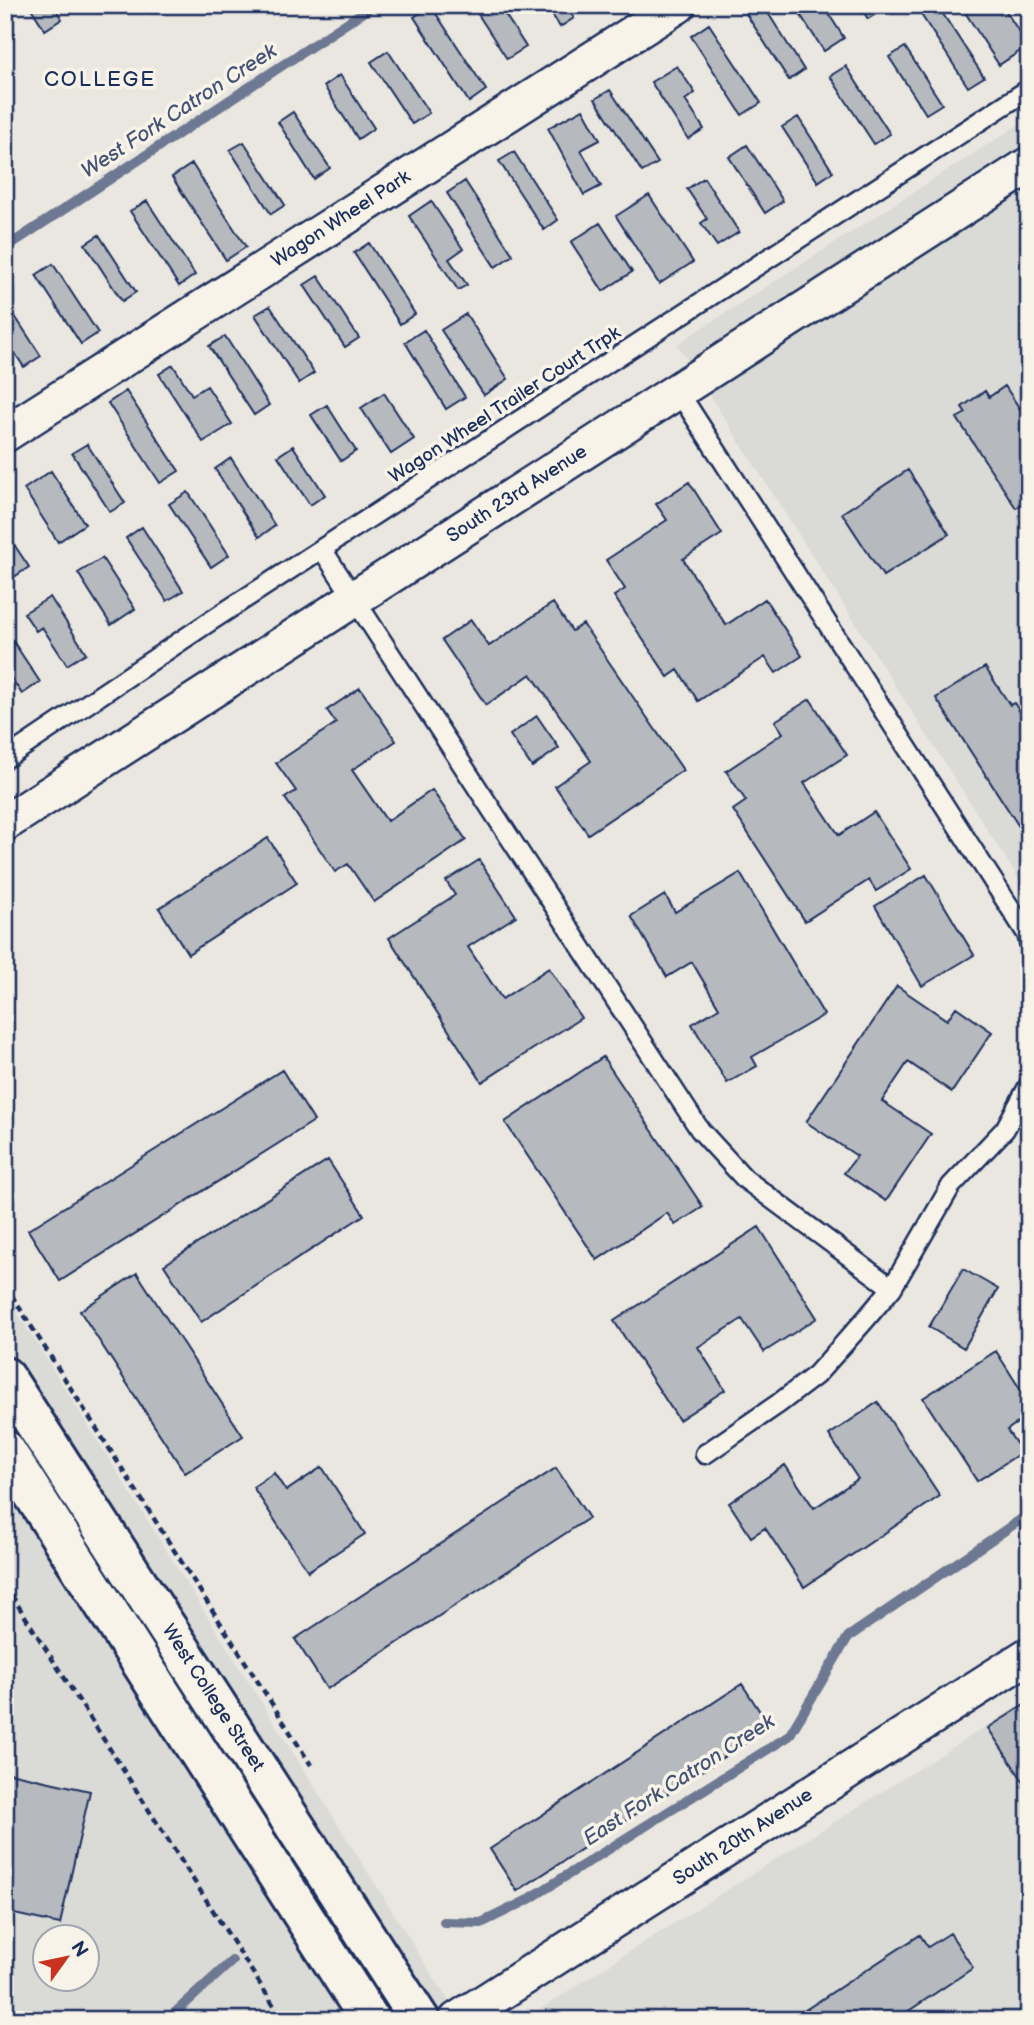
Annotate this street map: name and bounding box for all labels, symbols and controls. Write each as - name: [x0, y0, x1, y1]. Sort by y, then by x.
- water label: West Fork Catron Creek: [76, 38, 282, 184]
- district label: COLLEGE: [44, 67, 156, 92]
- street label: Wagon Wheel Park: [267, 165, 415, 272]
- street label: Wagon Wheel Trailer Court Trpk: [385, 321, 626, 489]
- street label: South 23rd Avenue: [442, 440, 592, 548]
- street label: West College Street: [157, 1620, 269, 1776]
- water label: East Fork Catron Creek: [579, 1708, 780, 1851]
- street label: South 20th Avenue: [669, 1783, 817, 1891]
- north arrow: [32, 1924, 102, 1994]
- text: N: [65, 1937, 93, 1962]

